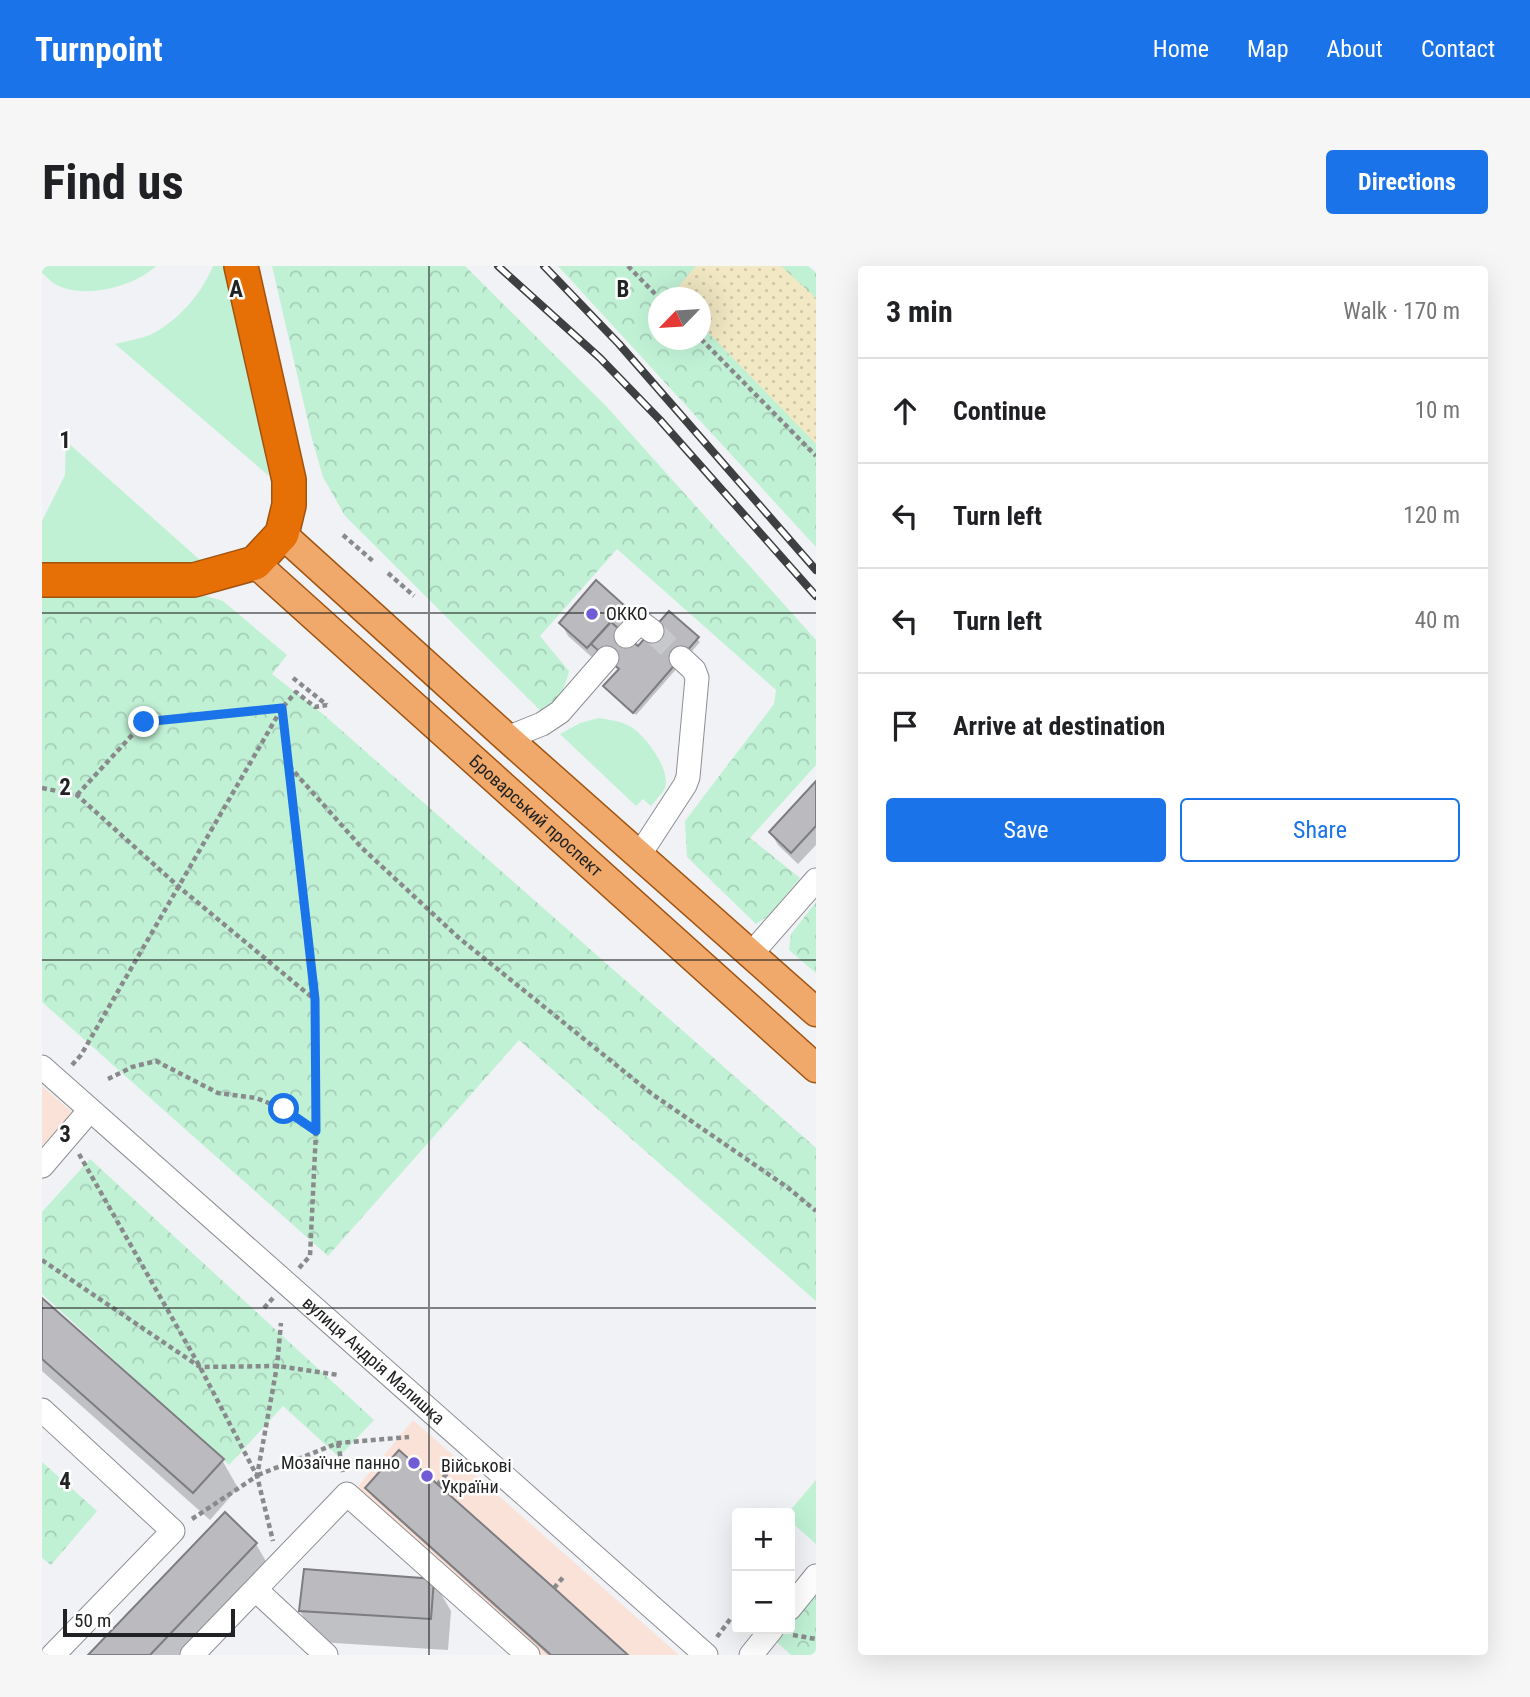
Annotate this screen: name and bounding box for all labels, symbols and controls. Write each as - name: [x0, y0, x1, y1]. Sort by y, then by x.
- text: Turnpoint: [35, 30, 163, 69]
- text: Home: [1153, 35, 1209, 63]
- text: Map: [1247, 35, 1289, 63]
- text: About: [1327, 35, 1383, 63]
- text: Contact: [1421, 35, 1495, 63]
- button: Directions: [1326, 150, 1488, 214]
- text: Find us: [42, 154, 184, 211]
- text: A: [229, 276, 243, 303]
- text: B: [617, 276, 629, 303]
- north arrow: [648, 287, 711, 350]
- text: 3 min: [886, 294, 953, 329]
- text: Walk · 170 m: [1343, 298, 1460, 325]
- icon: ahead: [886, 392, 924, 430]
- text: Continue: [953, 396, 1046, 426]
- text: 10 m: [1415, 397, 1460, 424]
- text: 1: [59, 427, 71, 454]
- icon: left: [886, 497, 924, 535]
- text: Turn left: [953, 501, 1042, 531]
- text: 120 m: [1403, 502, 1460, 529]
- icon: left: [886, 602, 924, 640]
- place label: ОККО: [606, 603, 648, 624]
- marker: ОККО: [584, 606, 600, 622]
- text: Turn left: [953, 606, 1042, 636]
- text: 40 m: [1415, 607, 1460, 634]
- route end: [128, 706, 159, 737]
- icon: arrive: [886, 707, 924, 745]
- text: Arrive at destination: [953, 711, 1165, 741]
- street label: Броварський проспект: [465, 750, 607, 881]
- text: 2: [59, 774, 71, 801]
- button: Save: [886, 798, 1166, 862]
- button: Share: [1180, 798, 1460, 862]
- route start: [268, 1093, 299, 1124]
- text: 3: [59, 1121, 71, 1148]
- street label: вулиця Андрія Малишка: [299, 1292, 449, 1429]
- place label: Мозаїчне панно: [281, 1452, 400, 1473]
- marker: Мозаїчне панно: [406, 1455, 422, 1471]
- place label: Військові України: [441, 1455, 512, 1497]
- text: 4: [59, 1468, 71, 1495]
- marker: Військові України: [419, 1468, 435, 1484]
- map controls: [732, 1508, 795, 1634]
- button: +: [732, 1508, 795, 1571]
- button: −: [732, 1571, 795, 1634]
- scale bar: [63, 1606, 234, 1638]
- text: 50 m: [74, 1609, 111, 1632]

